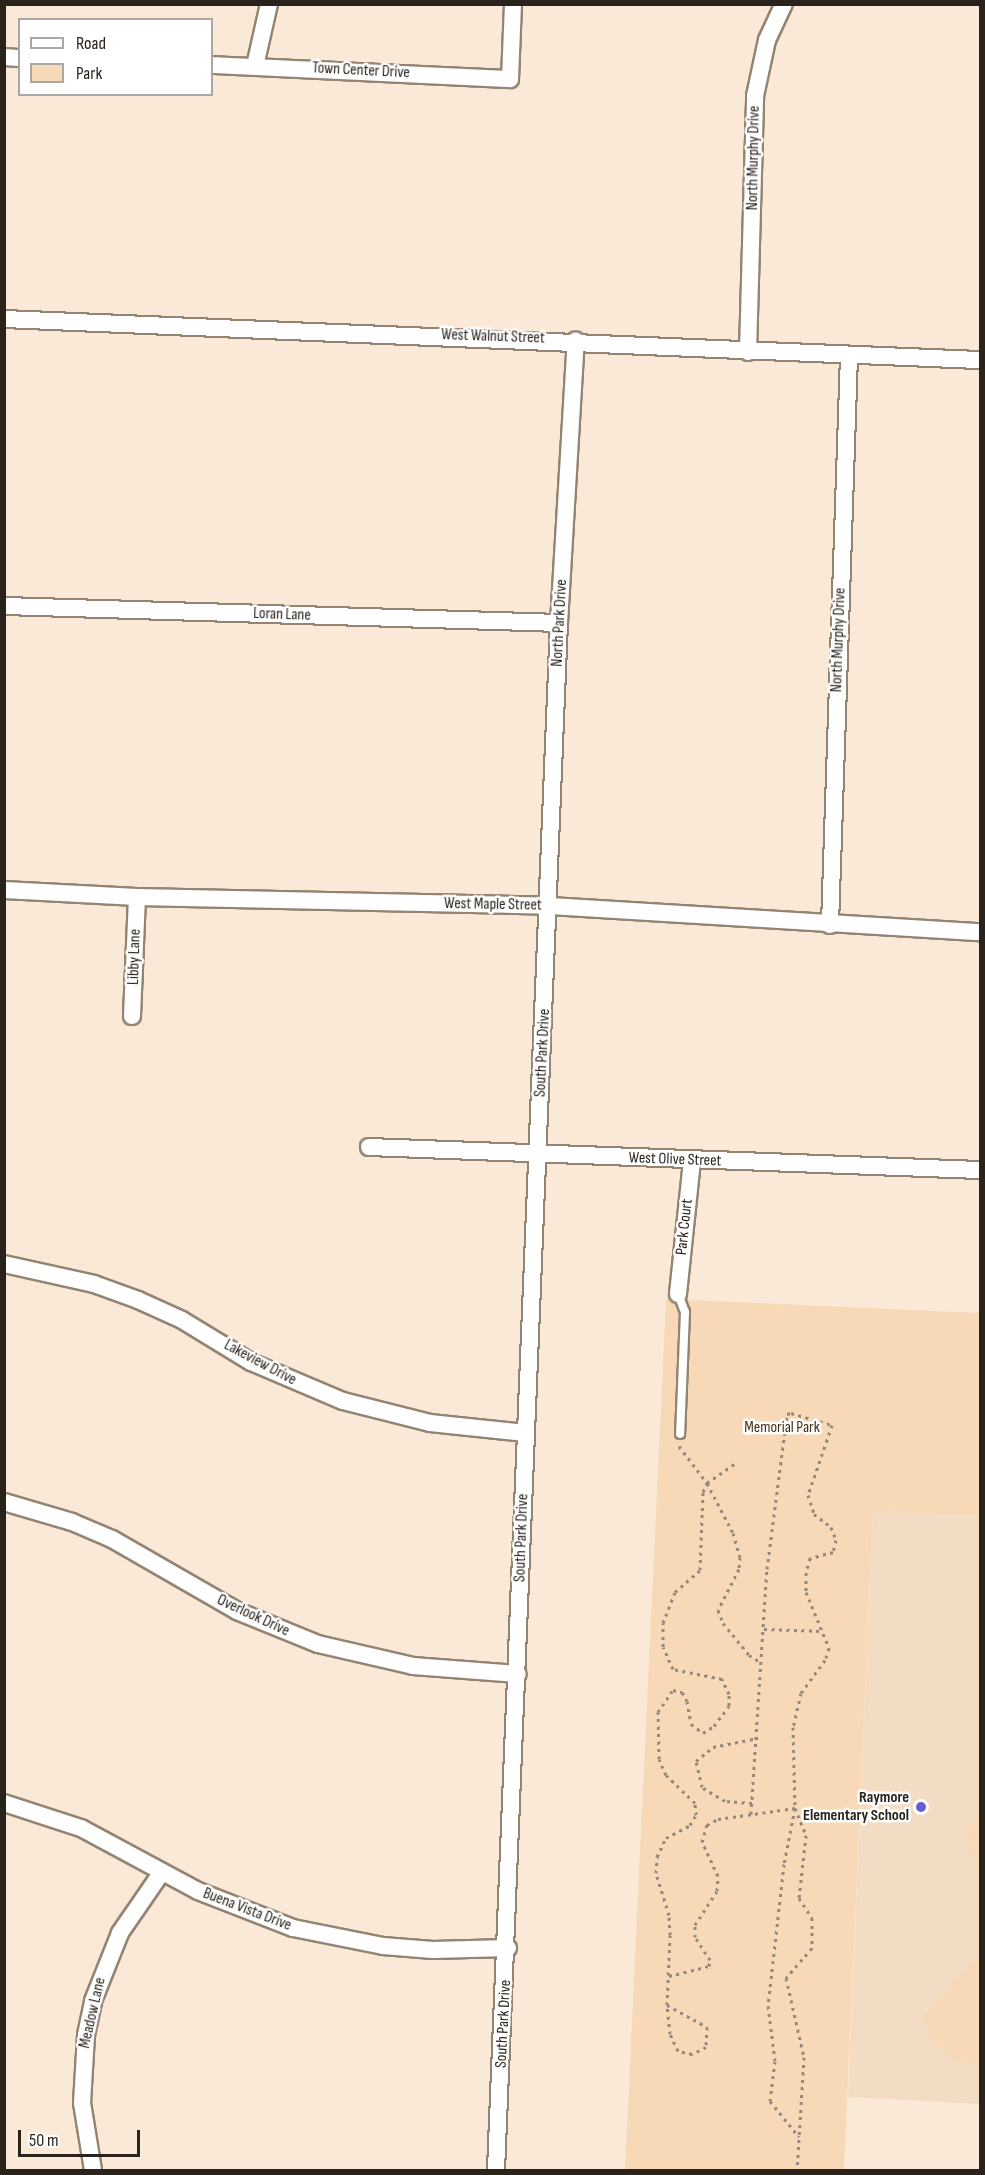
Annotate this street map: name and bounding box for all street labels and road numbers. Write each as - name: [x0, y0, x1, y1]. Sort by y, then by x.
- street label: Town Center Drive: [312, 59, 410, 83]
- street label: North Murphy Drive: [743, 105, 765, 211]
- street label: West Walnut Street: [441, 326, 545, 348]
- street label: North Park Drive: [548, 579, 572, 667]
- street label: North Murphy Drive: [828, 587, 850, 693]
- street label: Loran Lane: [253, 604, 311, 626]
- street label: West Maple Street: [444, 895, 542, 915]
- street label: Libby Lane: [124, 929, 146, 985]
- street label: South Park Drive: [531, 1008, 555, 1098]
- street label: West Olive Street: [628, 1149, 722, 1171]
- street label: Park Court: [672, 1198, 698, 1256]
- street label: Lakeview Drive: [221, 1336, 299, 1390]
- street label: South Park Drive: [511, 1494, 533, 1582]
- street label: Overlook Drive: [214, 1591, 292, 1641]
- street label: Buena Vista Drive: [200, 1884, 294, 1936]
- street label: Meadow Lane: [76, 1976, 110, 2050]
- street label: South Park Drive: [492, 1979, 516, 2069]

